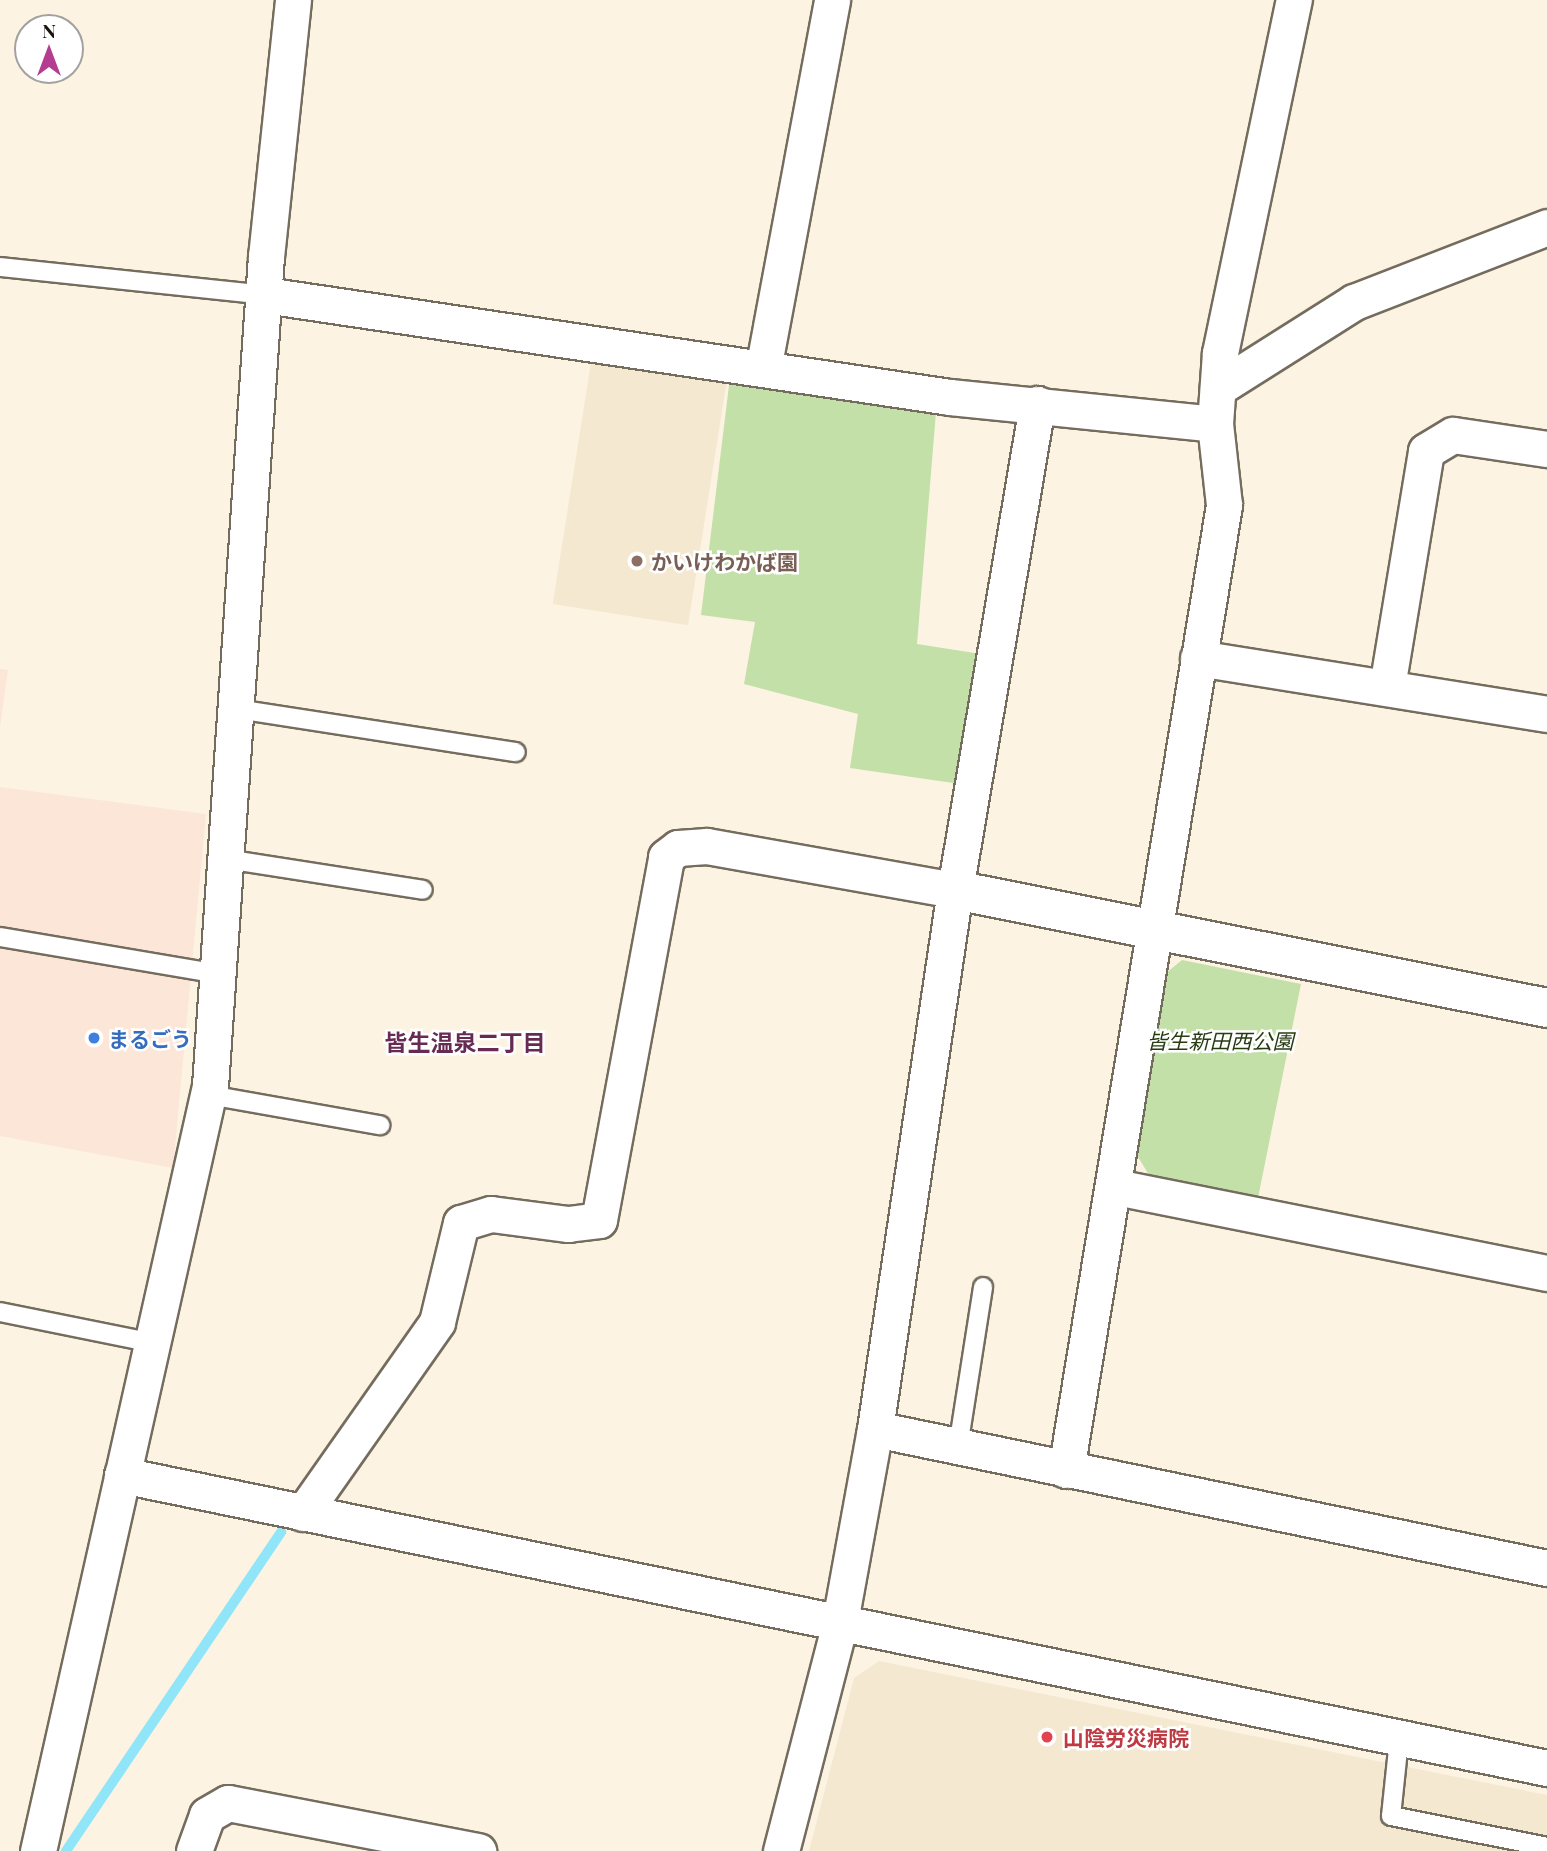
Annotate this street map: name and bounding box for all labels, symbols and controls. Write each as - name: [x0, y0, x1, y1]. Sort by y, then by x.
- north arrow: [14, 14, 84, 84]
- text: N: [42, 17, 56, 43]
- place label: かいけわかば園: [651, 548, 798, 574]
- marker: かいけわかば園: [629, 553, 645, 569]
- place label: まるごう: [108, 1025, 192, 1051]
- park label: 皆生新田西公園: [1147, 1027, 1293, 1053]
- district label: 皆生温泉二丁目: [385, 1028, 545, 1056]
- marker: まるごう: [86, 1030, 102, 1046]
- place label: 山陰労災病院: [1063, 1724, 1189, 1750]
- marker: 山陰労災病院: [1037, 1727, 1057, 1747]

